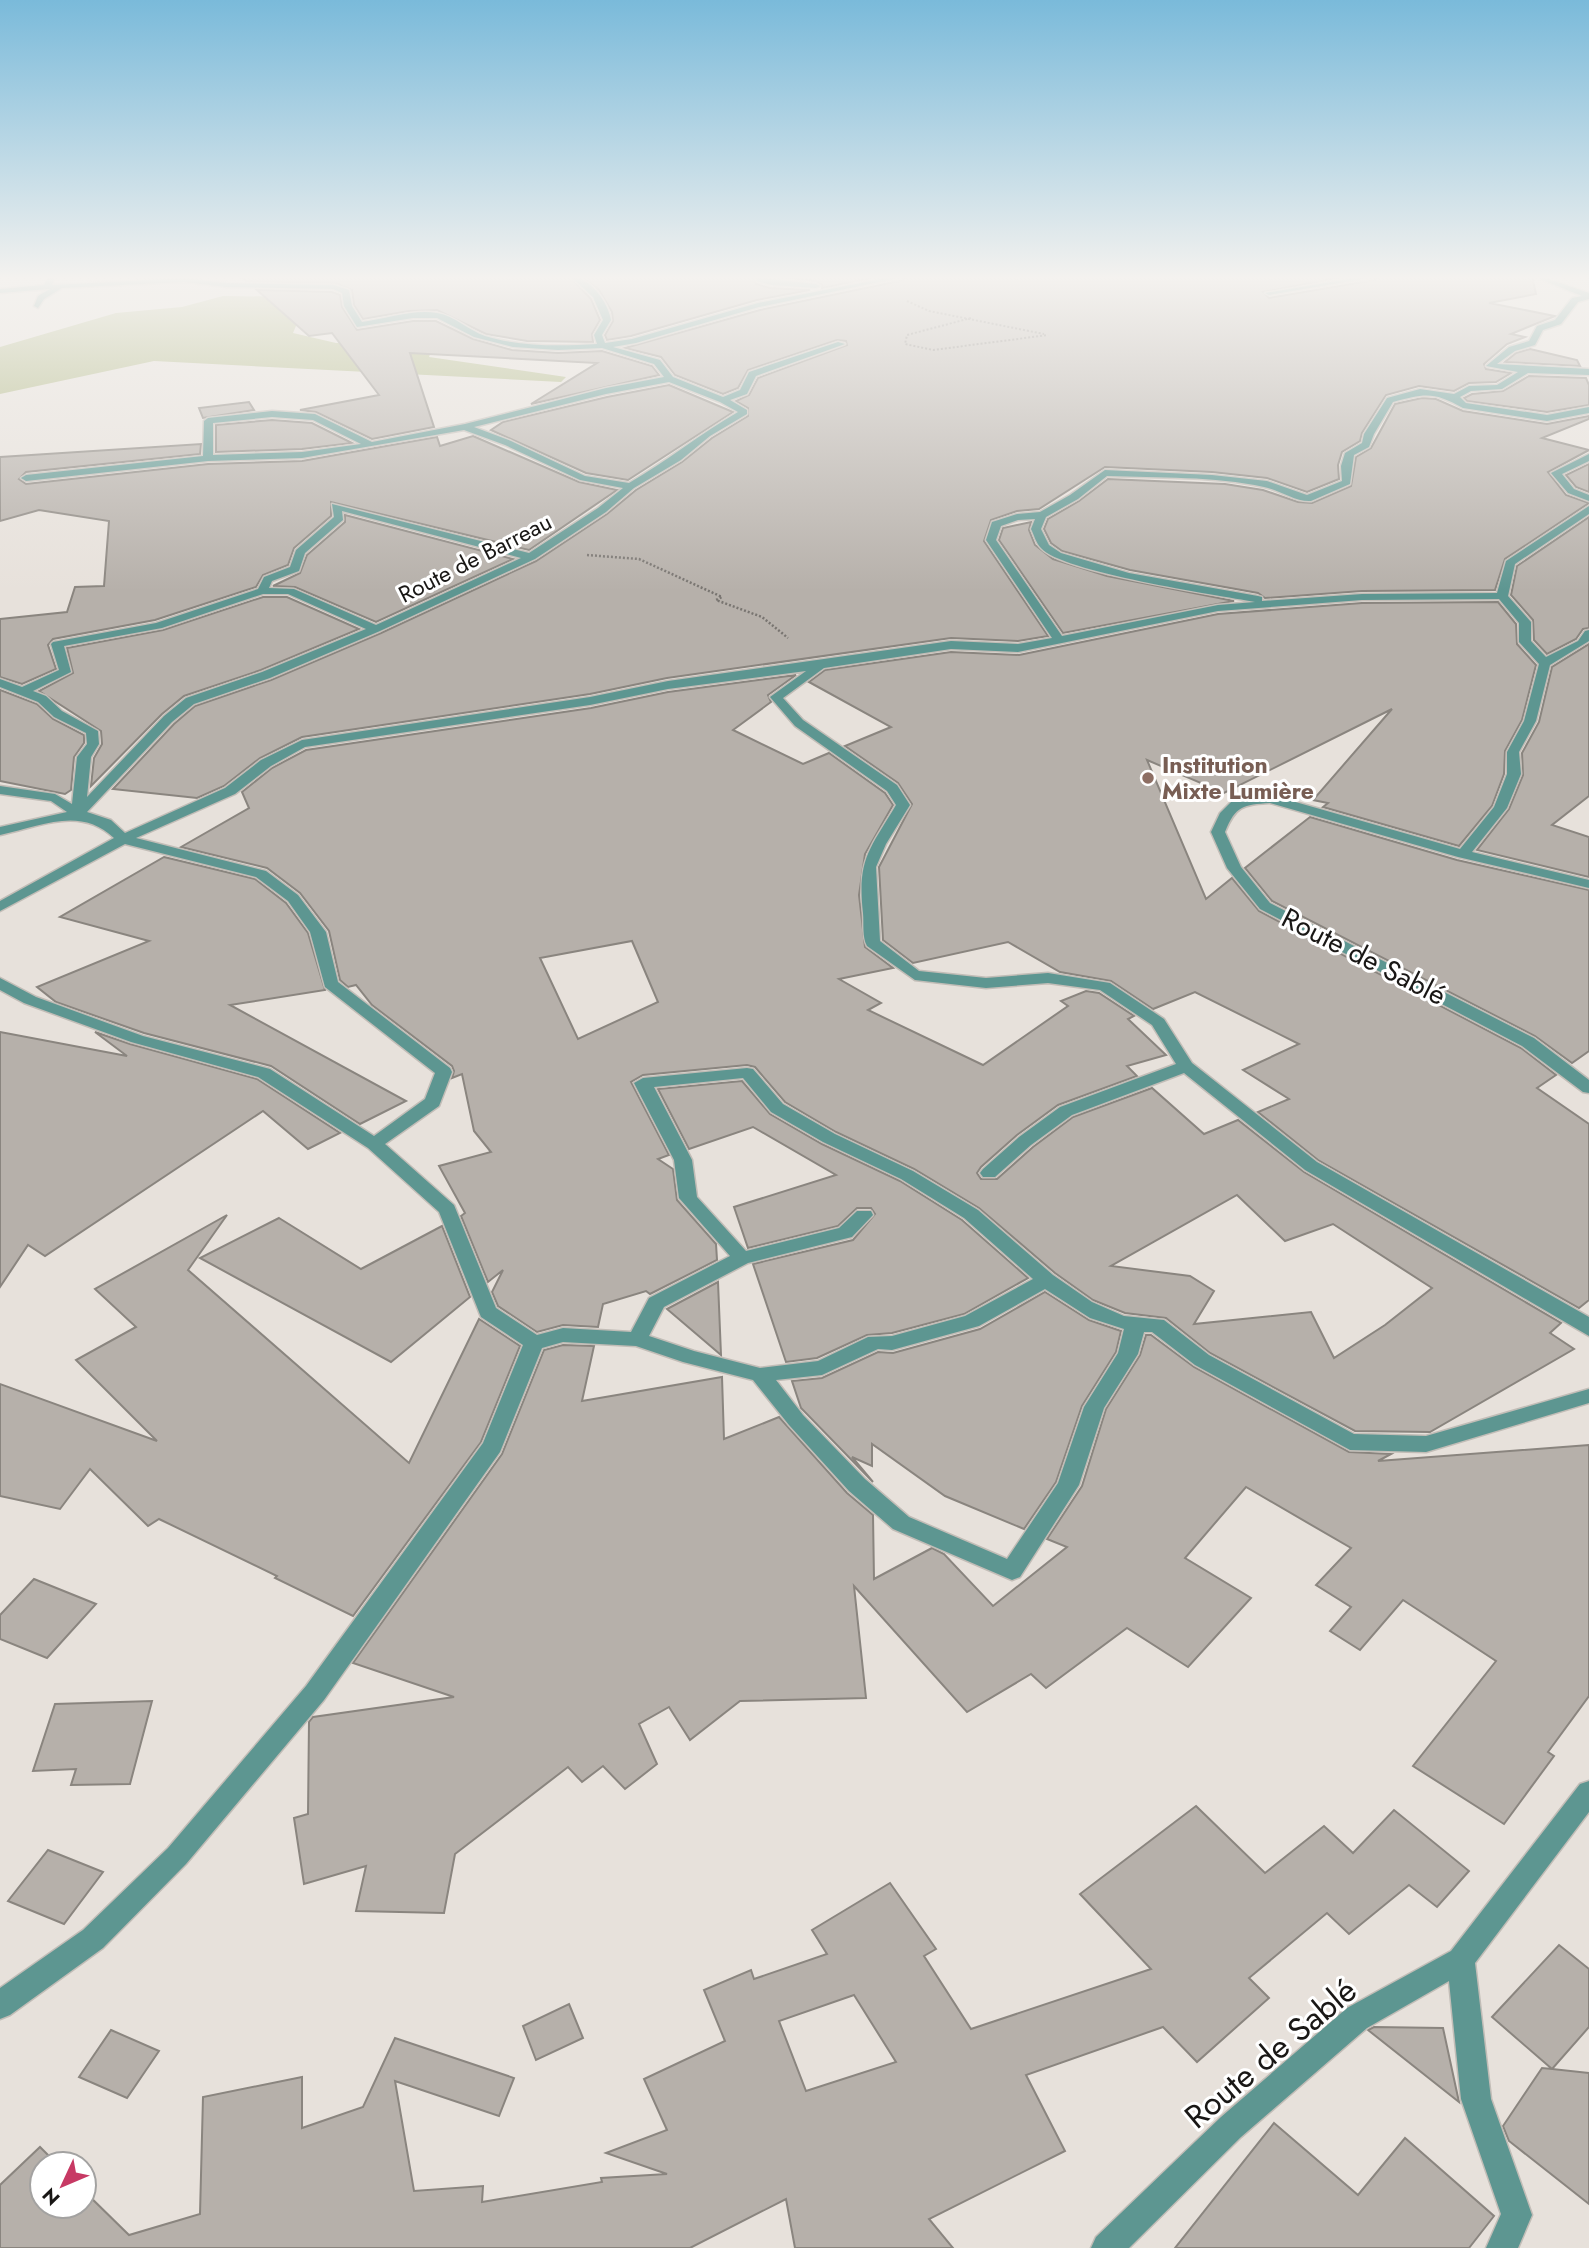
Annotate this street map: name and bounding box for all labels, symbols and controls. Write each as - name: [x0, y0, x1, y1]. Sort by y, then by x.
- street label: Route de Barreau: [392, 505, 558, 611]
- place label: Institution Mixte Lumière: [1162, 748, 1314, 808]
- marker: Institution Mixte Lumière: [1140, 770, 1156, 786]
- street label: Route de Sablé: [1274, 897, 1453, 1015]
- street label: Route de Sablé: [1174, 1967, 1367, 2139]
- north arrow: [28, 2150, 98, 2220]
- text: N: [36, 2182, 66, 2211]

